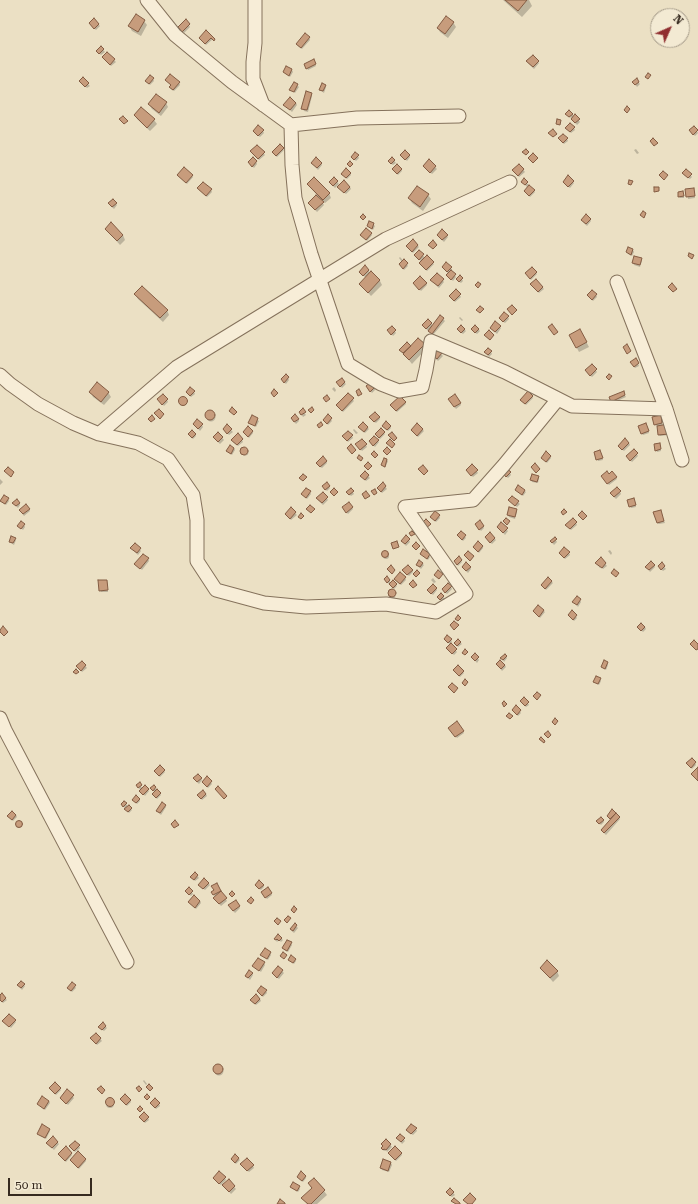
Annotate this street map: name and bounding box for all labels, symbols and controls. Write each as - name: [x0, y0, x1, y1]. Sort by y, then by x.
- north arrow: [650, 8, 690, 48]
- text: N: [671, 12, 686, 27]
- scale bar: [10, 1170, 94, 1196]
- text: 50 m: [15, 1178, 42, 1192]

